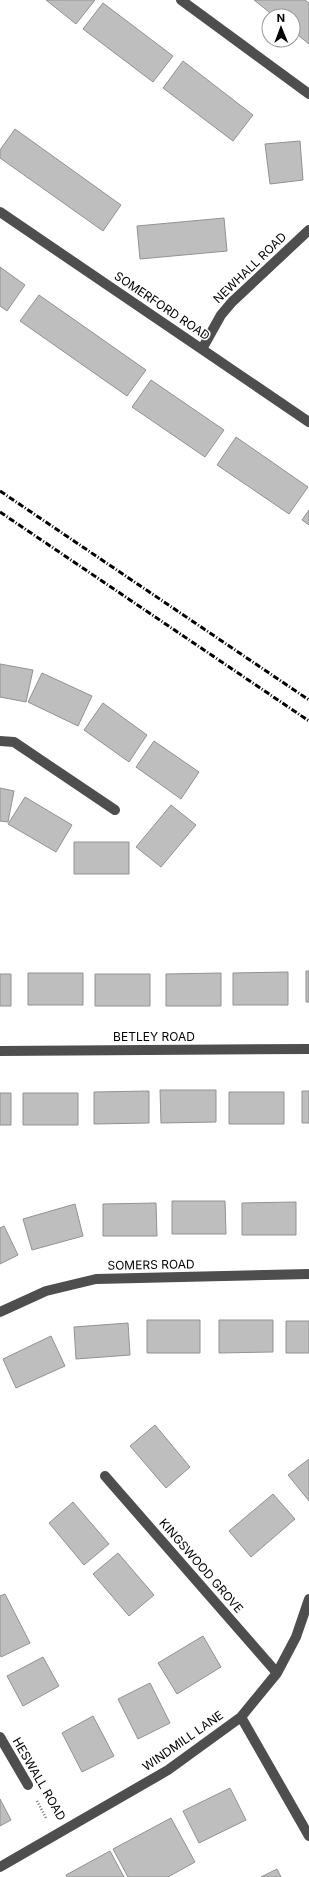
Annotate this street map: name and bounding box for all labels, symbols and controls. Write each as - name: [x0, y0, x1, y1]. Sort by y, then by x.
- north arrow: [261, 8, 301, 48]
- text: N: [277, 11, 285, 25]
- street label: NEWHALL ROAD: [210, 229, 289, 306]
- street label: SOMERFORD ROAD: [112, 268, 213, 343]
- street label: BETLEY ROAD: [113, 1029, 195, 1044]
- street label: SOMERS ROAD: [107, 1256, 195, 1273]
- street label: KINGSWOOD GROVE: [156, 1515, 246, 1616]
- street label: WINDMILL LANE: [139, 1707, 226, 1774]
- street label: HESWALL ROAD: [10, 1734, 69, 1823]

